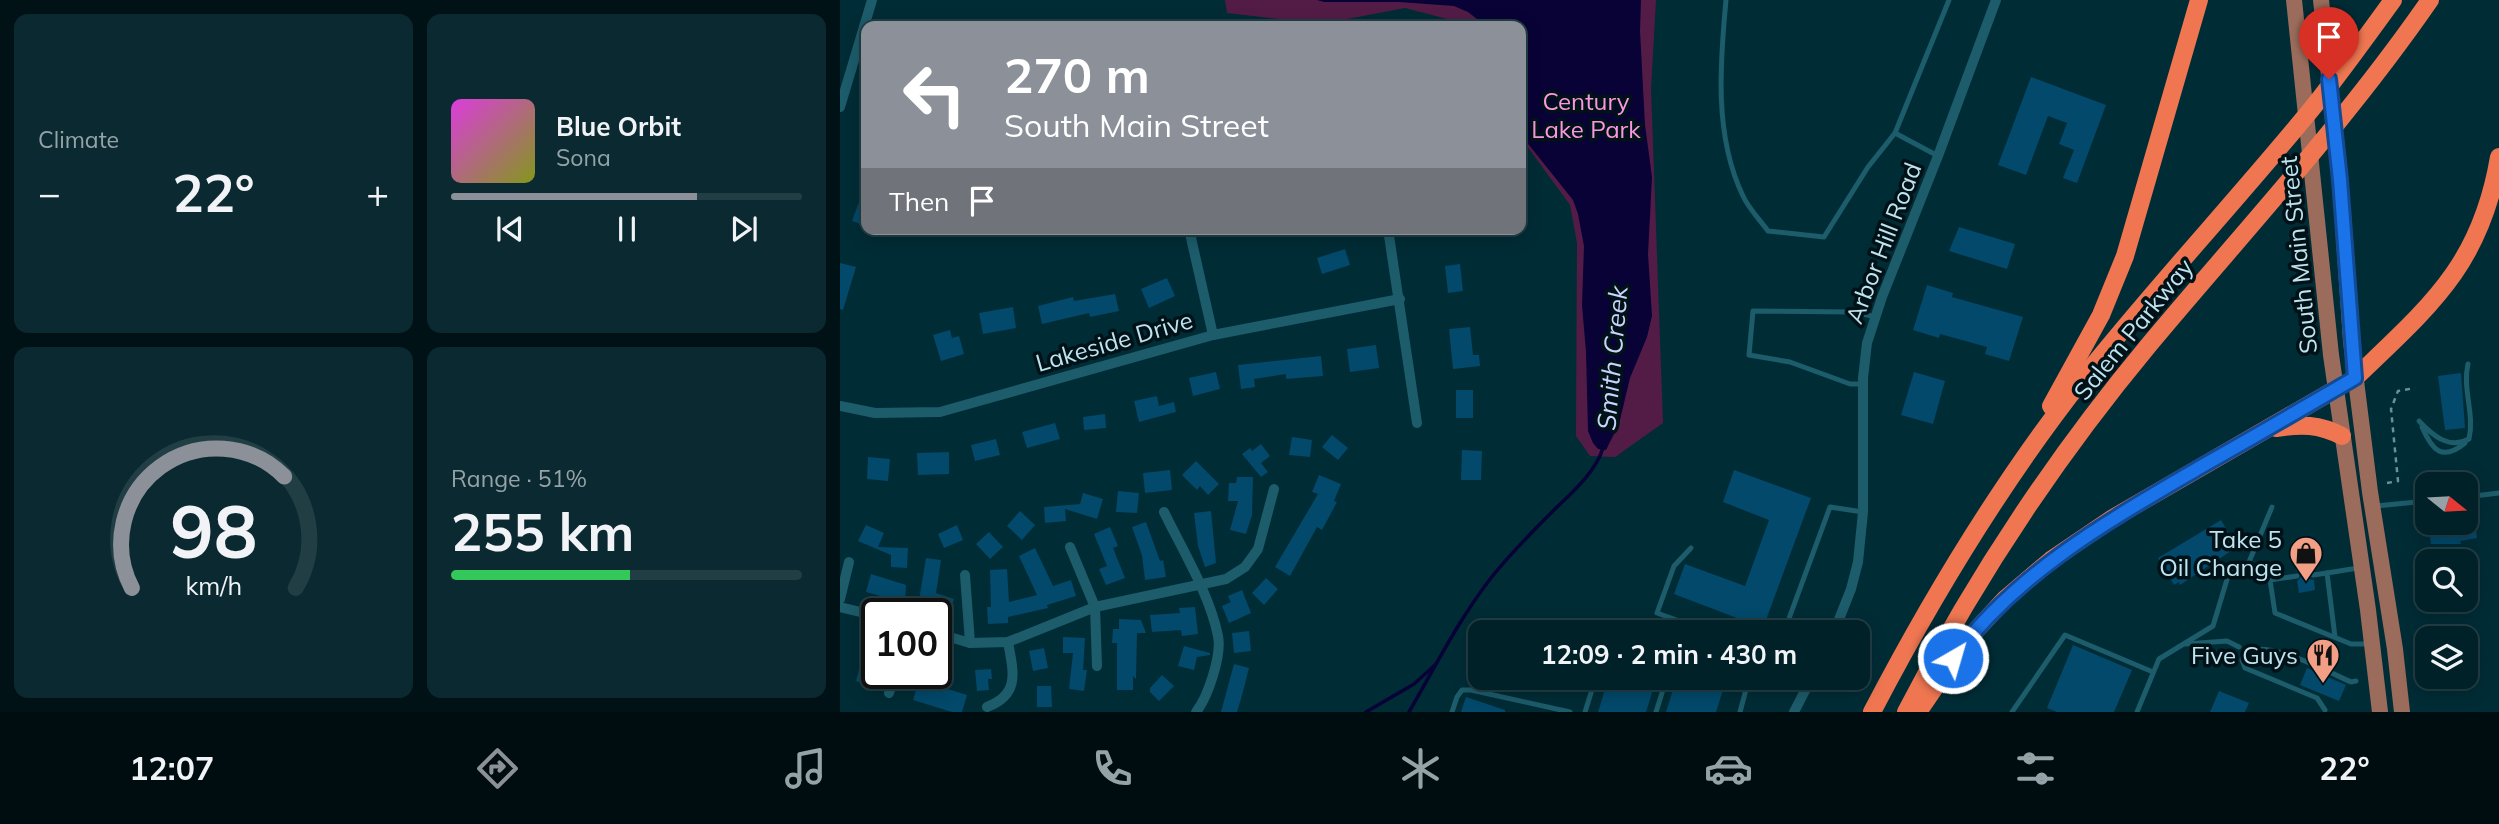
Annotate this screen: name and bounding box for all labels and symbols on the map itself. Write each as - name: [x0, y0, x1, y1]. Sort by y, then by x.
- pin: [2299, 7, 2359, 79]
- park label: Century Lake Park: [1531, 86, 1641, 144]
- street label: South Main Street: [2273, 155, 2323, 355]
- street label: Arbor Hill Road: [1839, 158, 1927, 328]
- street label: Salem Parkway: [2067, 252, 2199, 406]
- water label: Smith Creek: [1589, 284, 1635, 432]
- street label: Lakeside Drive: [1032, 304, 1196, 378]
- north arrow: [2415, 472, 2478, 536]
- place label: Take 5 Oil Change: [2159, 524, 2282, 582]
- shop icon: Take 5 Oil Change: [2287, 534, 2325, 583]
- speed limit sign: 100: [861, 598, 952, 689]
- position arrow: [1916, 621, 1990, 695]
- restaurant icon: Five Guys: [2304, 636, 2342, 685]
- place label: Five Guys: [2191, 640, 2298, 670]

